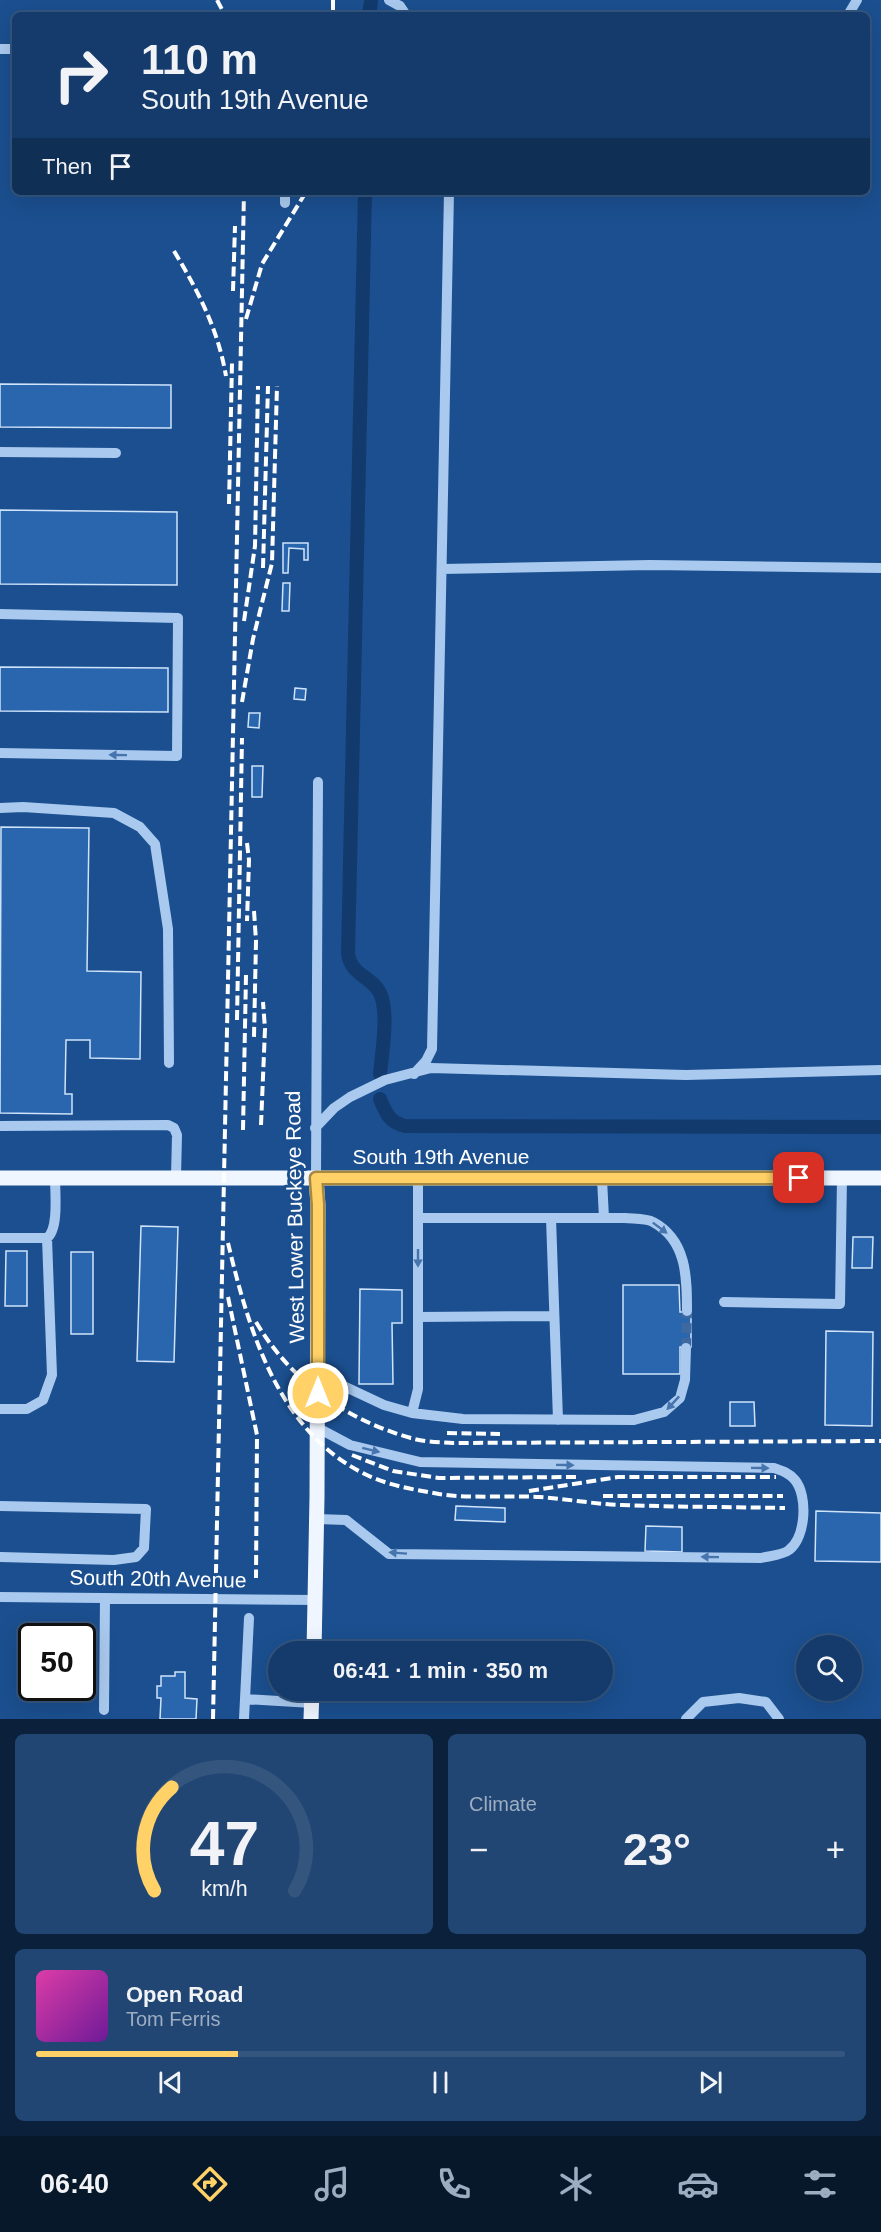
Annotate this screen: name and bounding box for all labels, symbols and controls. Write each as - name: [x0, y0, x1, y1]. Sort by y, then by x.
- icon: right: [42, 36, 120, 114]
- text: 110 m: [141, 36, 258, 83]
- text: South 19th Avenue: [141, 85, 369, 115]
- icon: arrive: [104, 150, 137, 183]
- text: Then: [42, 154, 92, 179]
- one-way arrow: [109, 750, 128, 760]
- street label: West Lower Buckeye Road: [281, 1090, 308, 1344]
- street label: South 19th Avenue: [352, 1145, 530, 1168]
- pin: [773, 1152, 824, 1203]
- icon: arrive: [782, 1161, 815, 1194]
- one-way arrow: [652, 1221, 667, 1233]
- one-way arrow: [413, 1248, 423, 1267]
- position arrow: [286, 1361, 350, 1425]
- one-way arrow: [667, 1396, 681, 1410]
- one-way arrow: [362, 1445, 381, 1455]
- one-way arrow: [556, 1460, 575, 1469]
- one-way arrow: [750, 1463, 769, 1473]
- one-way arrow: [388, 1549, 407, 1558]
- one-way arrow: [701, 1552, 720, 1562]
- street label: South 20th Avenue: [69, 1565, 247, 1592]
- speed limit sign: 50: [18, 1623, 96, 1701]
- map controls: [796, 1635, 862, 1701]
- button: search: [796, 1635, 862, 1701]
- text: 06:41 · 1 min · 350 m: [333, 1658, 548, 1683]
- text: Climate: [469, 1793, 537, 1815]
- text: 47: [189, 1809, 259, 1878]
- text: 23°: [623, 1824, 691, 1875]
- text: −: [469, 1831, 488, 1868]
- text: +: [826, 1831, 845, 1868]
- text: km/h: [201, 1877, 247, 1901]
- text: Open Road: [126, 1982, 243, 2007]
- text: Tom Ferris: [126, 2008, 220, 2030]
- icon: previous: [154, 2066, 187, 2099]
- icon: pause: [424, 2066, 457, 2099]
- icon: next: [694, 2066, 727, 2099]
- icon: directions: [189, 2163, 231, 2205]
- icon: music: [311, 2163, 353, 2205]
- icon: phone: [433, 2163, 475, 2205]
- icon: climate: [555, 2163, 597, 2205]
- icon: car: [677, 2163, 719, 2205]
- icon: filters: [799, 2163, 841, 2205]
- text: 06:40: [40, 2169, 109, 2199]

